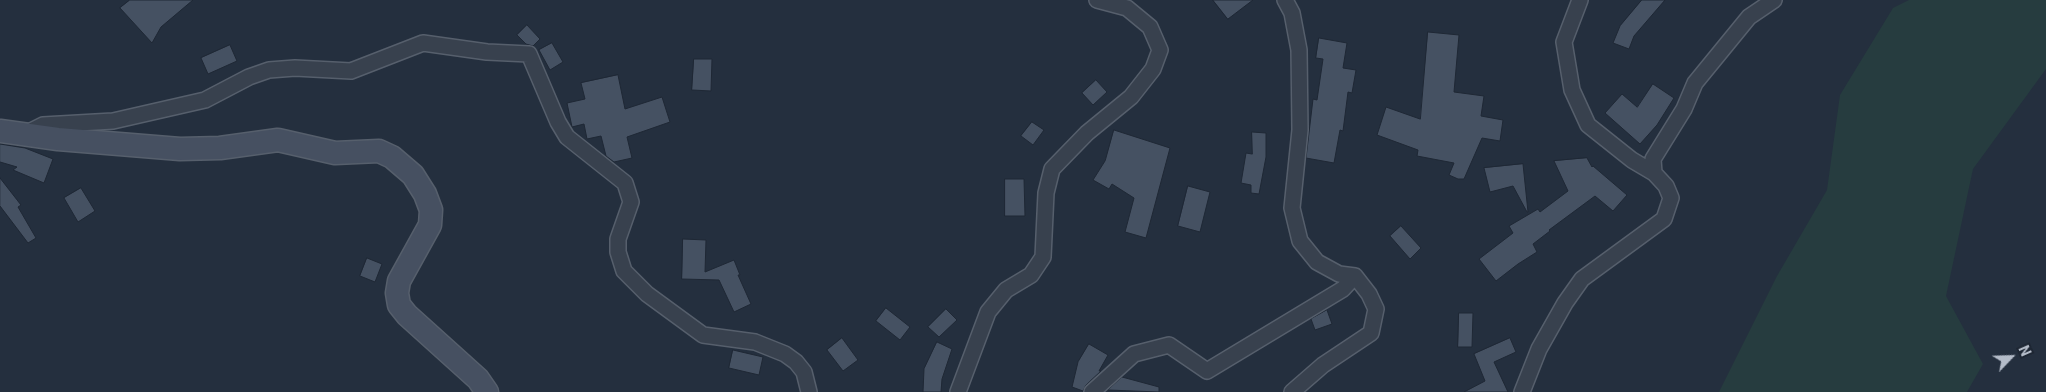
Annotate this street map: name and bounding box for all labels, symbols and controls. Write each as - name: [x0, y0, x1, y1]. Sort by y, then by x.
- north arrow: [1986, 332, 2036, 382]
- text: N: [2015, 343, 2034, 359]

